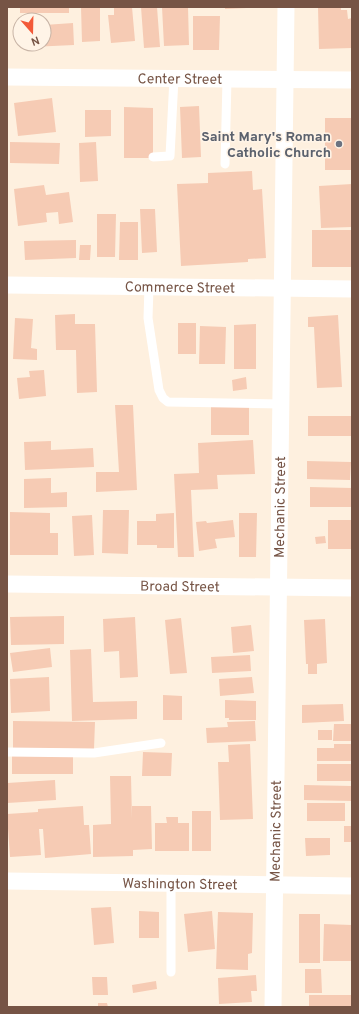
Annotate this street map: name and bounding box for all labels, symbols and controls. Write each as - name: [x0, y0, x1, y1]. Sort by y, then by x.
- north arrow: [12, 12, 52, 52]
- text: N: [29, 33, 41, 48]
- street label: Center Street: [138, 71, 222, 89]
- place label: Saint Mary's Roman Catholic Church: [201, 129, 331, 162]
- marker: Saint Mary's Roman Catholic Church: [334, 139, 344, 149]
- street label: Commerce Street: [125, 279, 235, 298]
- street label: Mechanic Street: [272, 456, 290, 558]
- street label: Broad Street: [140, 579, 220, 596]
- street label: Mechanic Street: [268, 780, 286, 882]
- street label: Washington Street: [122, 876, 238, 894]

